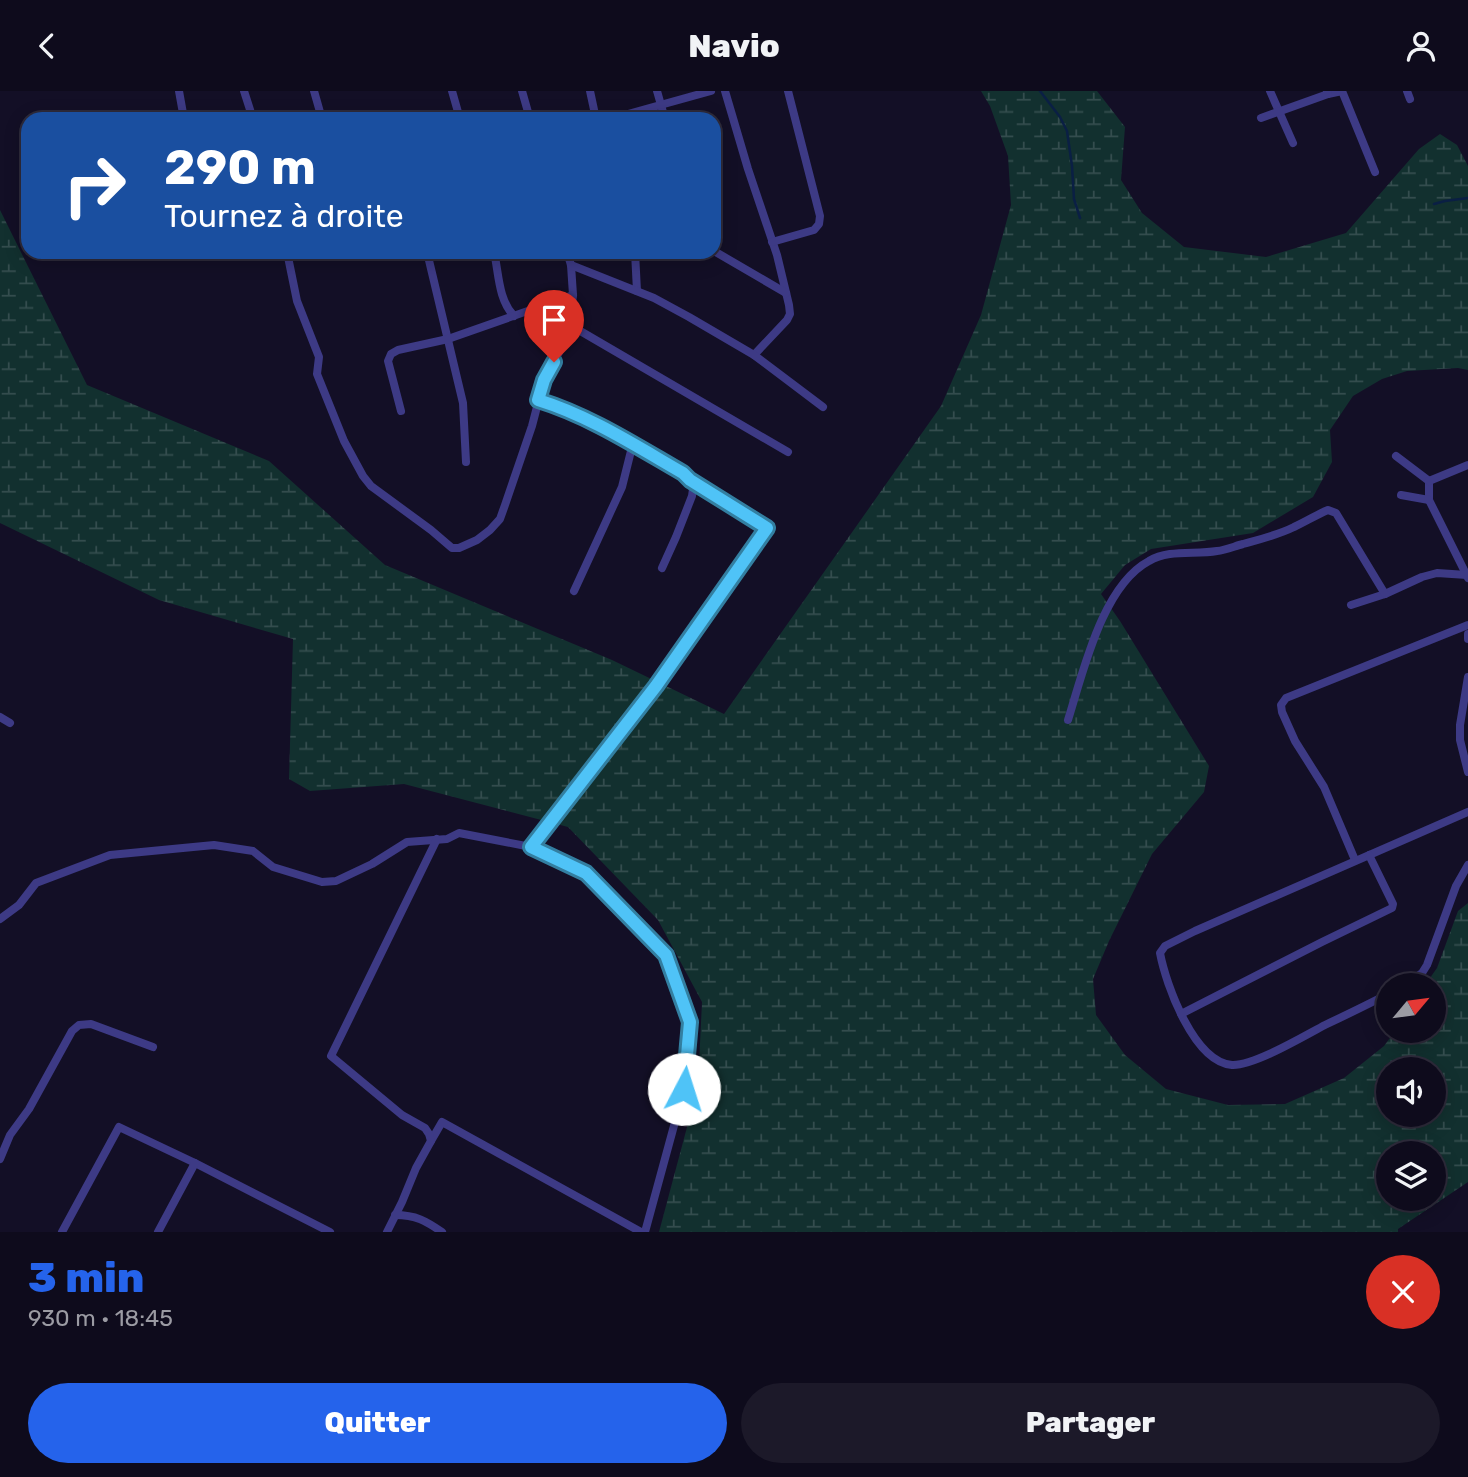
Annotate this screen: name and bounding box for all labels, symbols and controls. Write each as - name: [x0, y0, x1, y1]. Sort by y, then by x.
- icon: back: [28, 27, 66, 65]
- text: Navio: [688, 27, 780, 65]
- icon: person: [1402, 27, 1440, 65]
- text: 290 m: [164, 138, 316, 196]
- icon: right: [49, 140, 140, 231]
- text: Tournez à droite: [164, 197, 404, 235]
- pin: [524, 290, 584, 362]
- icon: arrive: [535, 301, 573, 339]
- north arrow: [1376, 973, 1446, 1043]
- map controls: [1376, 973, 1446, 1211]
- position arrow: [647, 1052, 721, 1126]
- button: sound: [1376, 1057, 1446, 1127]
- button: layers: [1376, 1141, 1446, 1211]
- text: 3 min: [28, 1253, 144, 1303]
- button: close: [1366, 1255, 1440, 1329]
- text: 930 m · 18:45: [28, 1304, 173, 1332]
- button: Quitter: [28, 1383, 727, 1463]
- button: Partager: [741, 1383, 1440, 1463]

